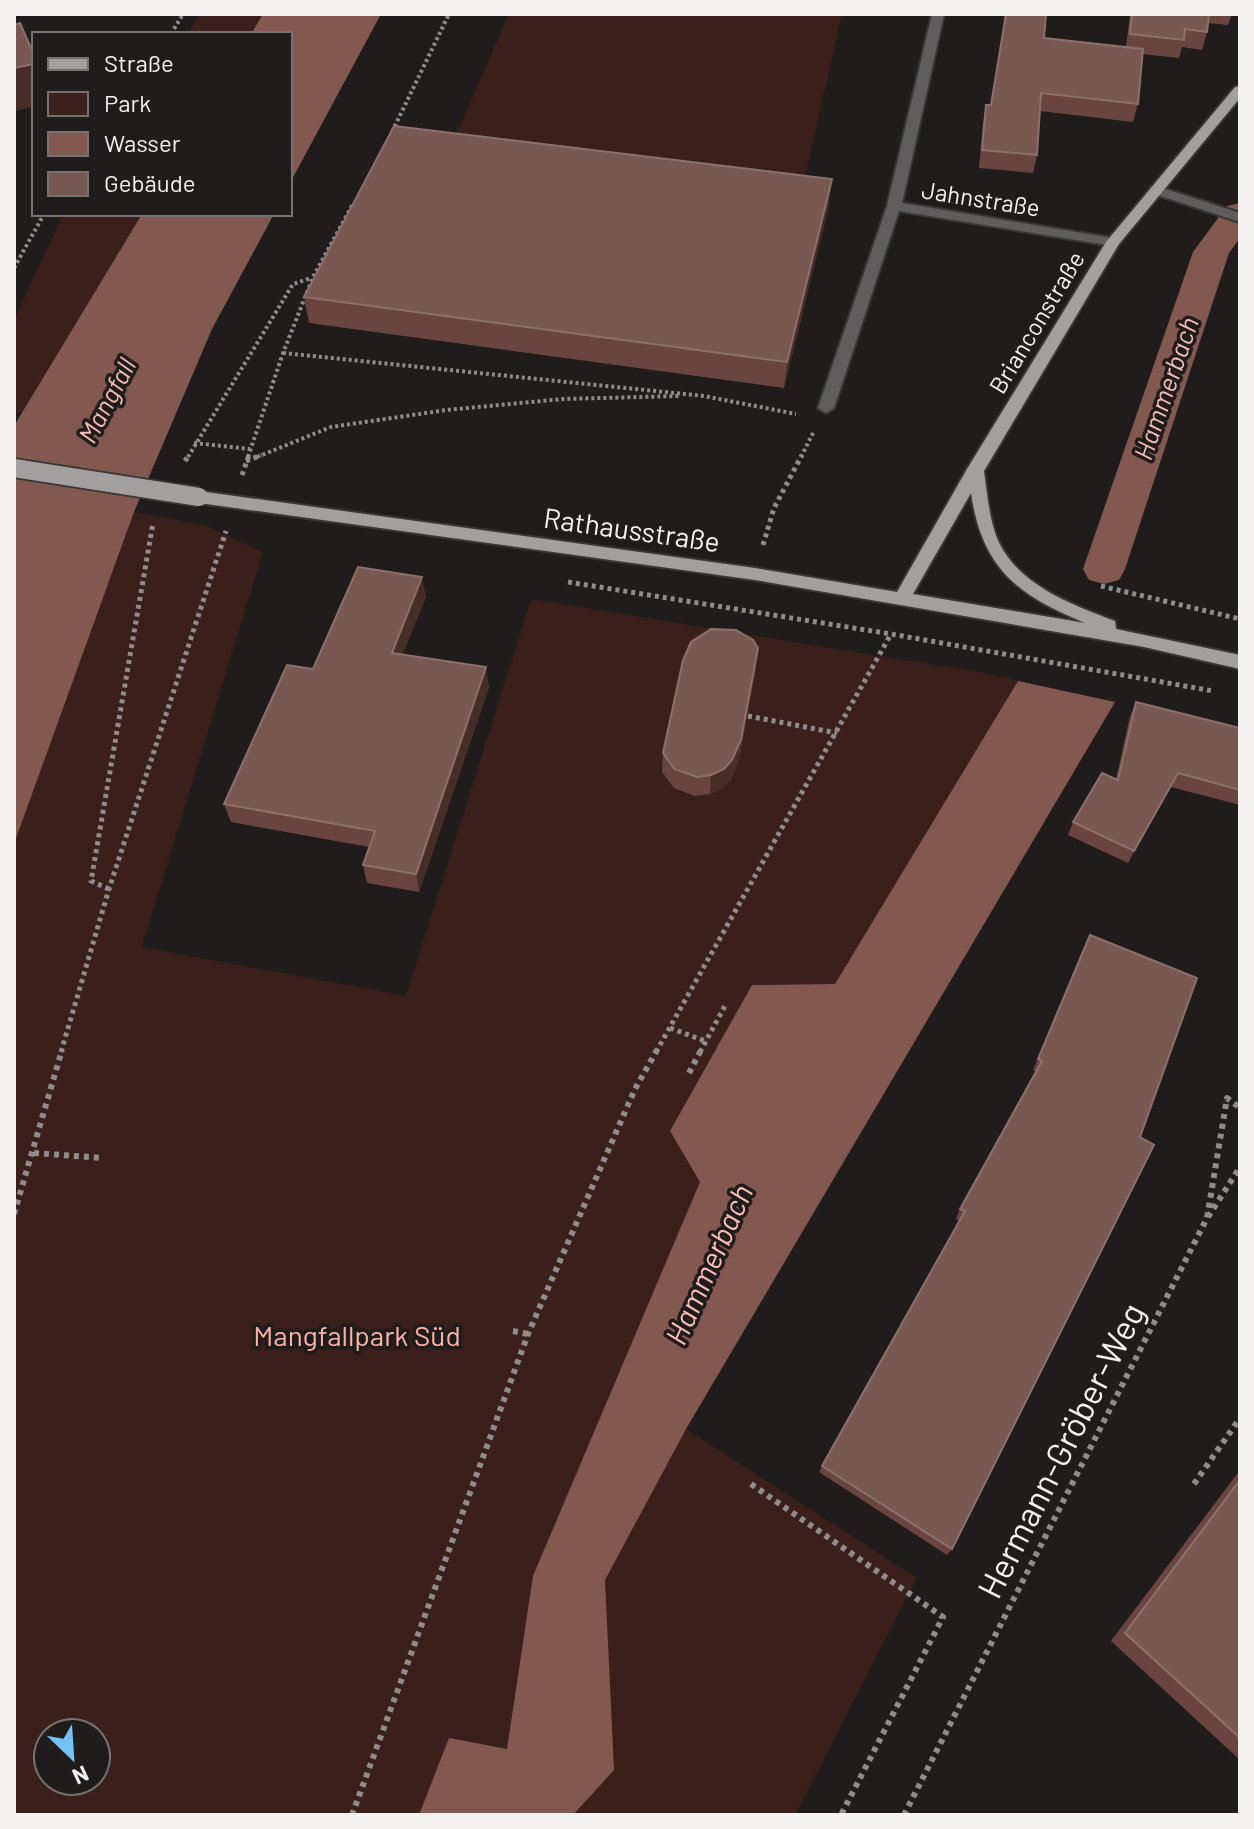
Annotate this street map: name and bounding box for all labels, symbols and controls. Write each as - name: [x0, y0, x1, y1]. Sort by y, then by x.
- legend: [32, 32, 292, 216]
- text: Straße: [104, 48, 174, 77]
- text: Park: [104, 88, 151, 117]
- text: Wasser: [104, 128, 181, 157]
- text: Gebäude: [104, 168, 196, 197]
- street label: Jahnstraße: [920, 174, 1042, 222]
- street label: Brianconstraße: [982, 246, 1090, 398]
- water label: Hammerbach: [1126, 313, 1204, 463]
- water label: Mangfall: [71, 352, 141, 448]
- street label: Rathausstraße: [542, 500, 722, 558]
- water label: Hammerbach: [657, 1178, 759, 1350]
- street label: Hermann-Gröber-Weg: [968, 1296, 1152, 1604]
- park label: Mangfallpark Süd: [253, 1318, 461, 1352]
- north arrow: [32, 1717, 112, 1797]
- text: N: [69, 1761, 93, 1791]

